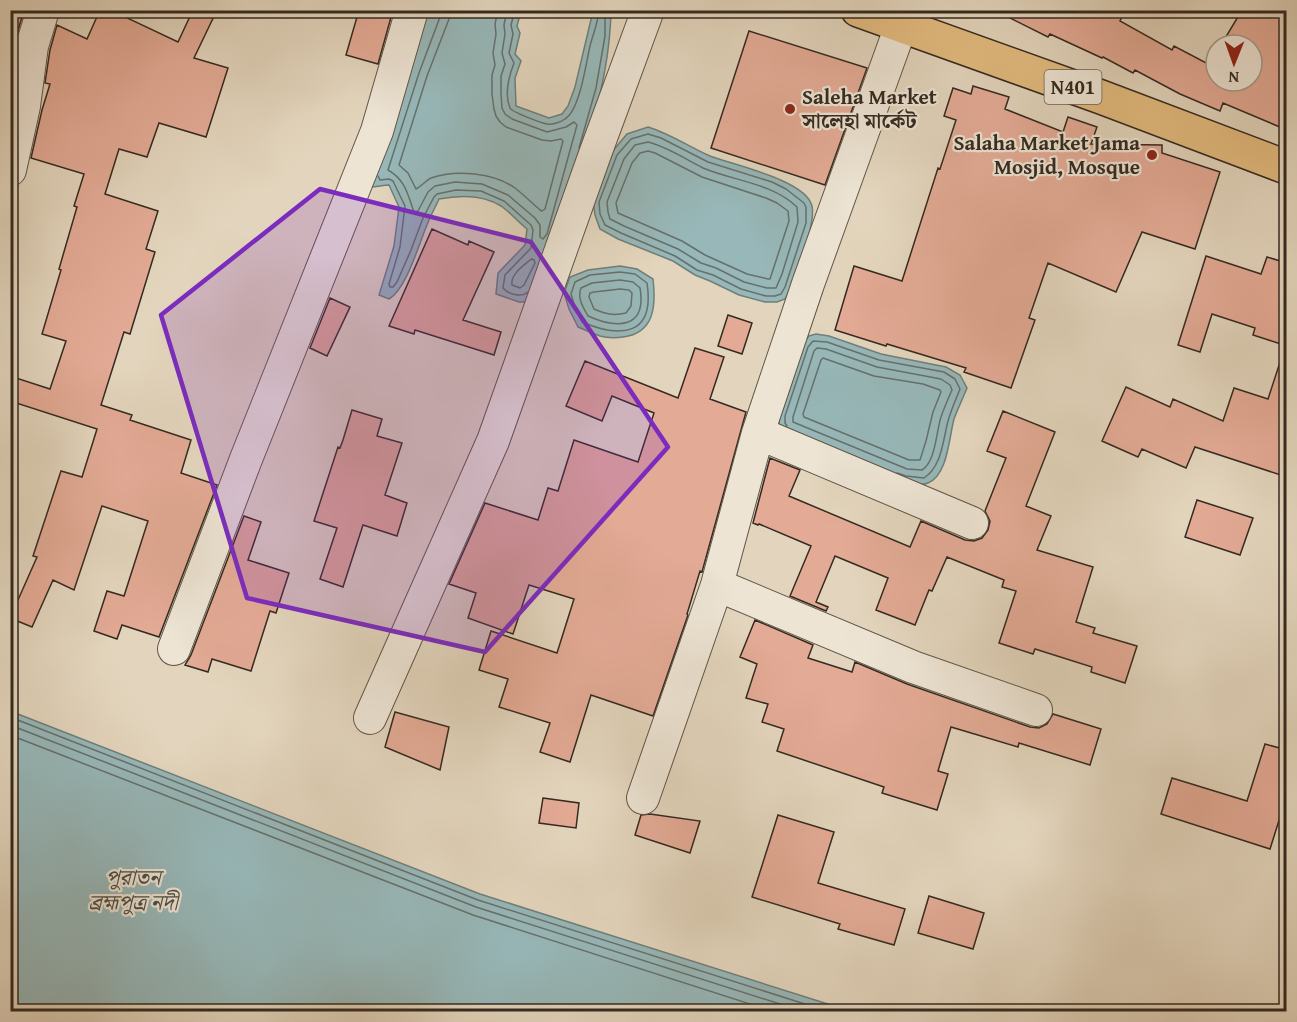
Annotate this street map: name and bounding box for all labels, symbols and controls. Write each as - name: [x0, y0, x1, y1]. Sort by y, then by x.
- north arrow: [1204, 33, 1264, 93]
- text: N: [1228, 66, 1239, 90]
- road number: N401: [1044, 70, 1102, 104]
- place label: Saleha Market সালেহা মার্কেট: [801, 81, 937, 136]
- marker: Saleha Market সালেহা মার্কেট: [783, 102, 797, 116]
- place label: Salaha Market Jama Mosjid, Mosque: [954, 127, 1140, 182]
- marker: Salaha Market Jama Mosjid, Mosque: [1145, 148, 1159, 162]
- water label: পুরাতন ব্রহ্মপুত্র নদী: [88, 861, 180, 918]

